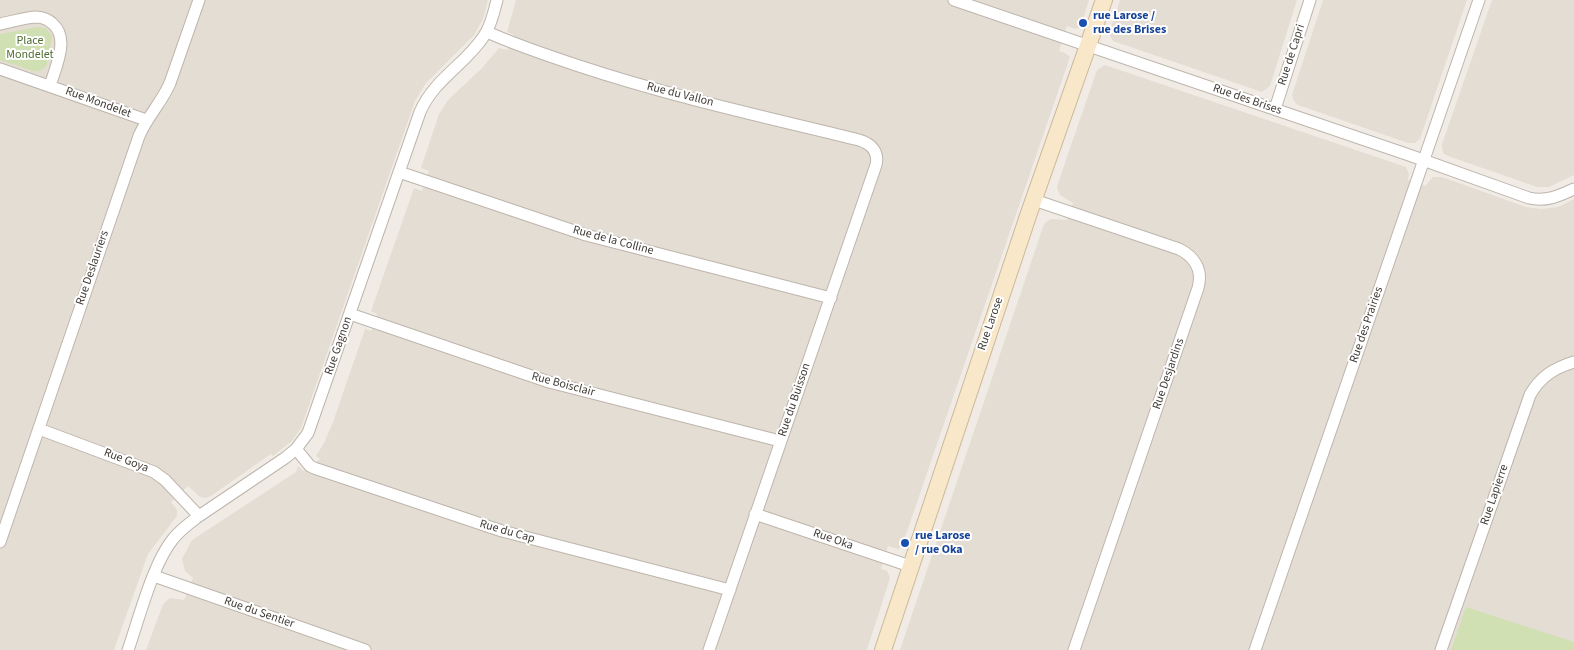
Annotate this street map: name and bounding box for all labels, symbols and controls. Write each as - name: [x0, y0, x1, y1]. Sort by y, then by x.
- place label: rue Larose / rue des Brises: [1093, 9, 1166, 37]
- marker: rue Larose / rue des Brises: [1077, 17, 1089, 29]
- street label: Rue de Capri: [1275, 23, 1309, 87]
- park label: Place Mondelet: [6, 34, 54, 62]
- street label: Rue du Vallon: [645, 80, 715, 110]
- street label: Rue des Brises: [1211, 81, 1283, 119]
- street label: Rue Mondelet: [63, 84, 133, 122]
- street label: Rue de la Colline: [571, 223, 655, 259]
- street label: Rue Deslauriers: [74, 229, 112, 307]
- street label: Rue des Prairies: [1347, 285, 1387, 365]
- street label: Rue Larose: [975, 296, 1007, 352]
- street label: Rue Gagnon: [322, 315, 356, 377]
- street label: Rue Desjardins: [1150, 337, 1188, 411]
- street label: Rue du Buisson: [776, 361, 814, 439]
- street label: Rue Boisclair: [530, 370, 596, 400]
- street label: Rue Goya: [101, 446, 151, 476]
- street label: Rue Lapierre: [1478, 463, 1512, 527]
- street label: Rue du Cap: [478, 517, 536, 547]
- street label: Rue Oka: [811, 526, 855, 554]
- place label: rue Larose / rue Oka: [915, 529, 971, 557]
- marker: rue Larose / rue Oka: [899, 537, 911, 549]
- street label: Rue du Sentier: [222, 594, 296, 632]

